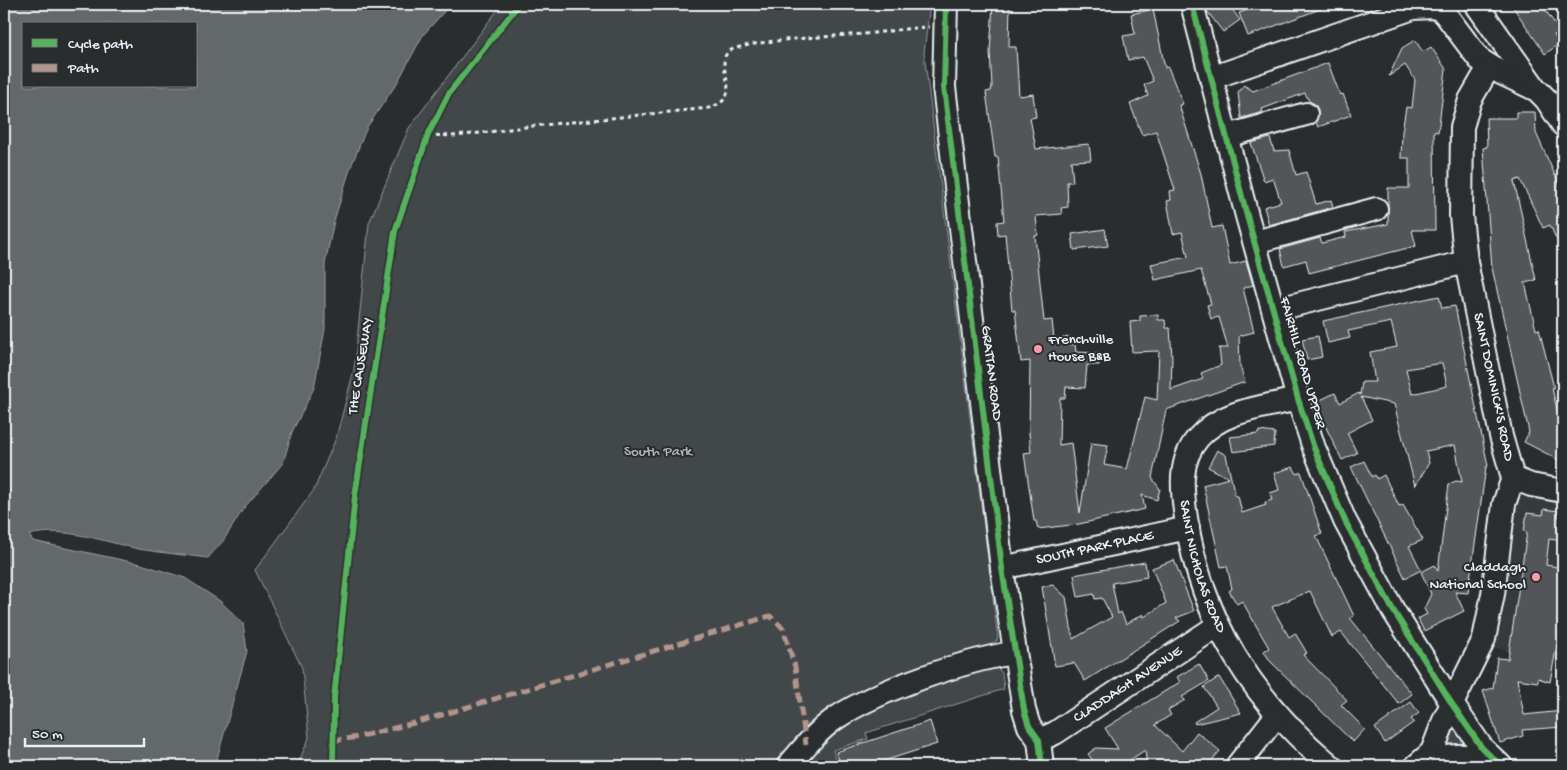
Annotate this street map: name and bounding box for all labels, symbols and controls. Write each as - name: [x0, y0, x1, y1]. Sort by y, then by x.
- legend: [22, 22, 198, 88]
- text: Cycle path: [68, 36, 133, 54]
- text: Path: [67, 60, 99, 78]
- street label: FAIRHILL ROAD UPPER: [1274, 294, 1330, 432]
- street label: SAINT DOMINICK'S ROAD: [1469, 311, 1518, 463]
- street label: THE CAUSEWAY: [344, 316, 378, 417]
- street label: GRATTAN ROAD: [976, 325, 1006, 422]
- place label: Frenchville House B&B: [1047, 331, 1113, 366]
- marker: Frenchville House B&B: [1032, 343, 1044, 355]
- park label: South Park: [624, 443, 693, 461]
- street label: SAINT NICHOLAS ROAD: [1175, 499, 1230, 636]
- street label: SOUTH PARK PLACE: [1035, 527, 1156, 569]
- place label: Claddagh National School: [1429, 559, 1526, 594]
- marker: Claddagh National School: [1530, 571, 1542, 583]
- street label: CLADDAGH AVENUE: [1070, 642, 1186, 727]
- scale bar: [25, 715, 144, 747]
- text: 50 m: [32, 726, 63, 744]

